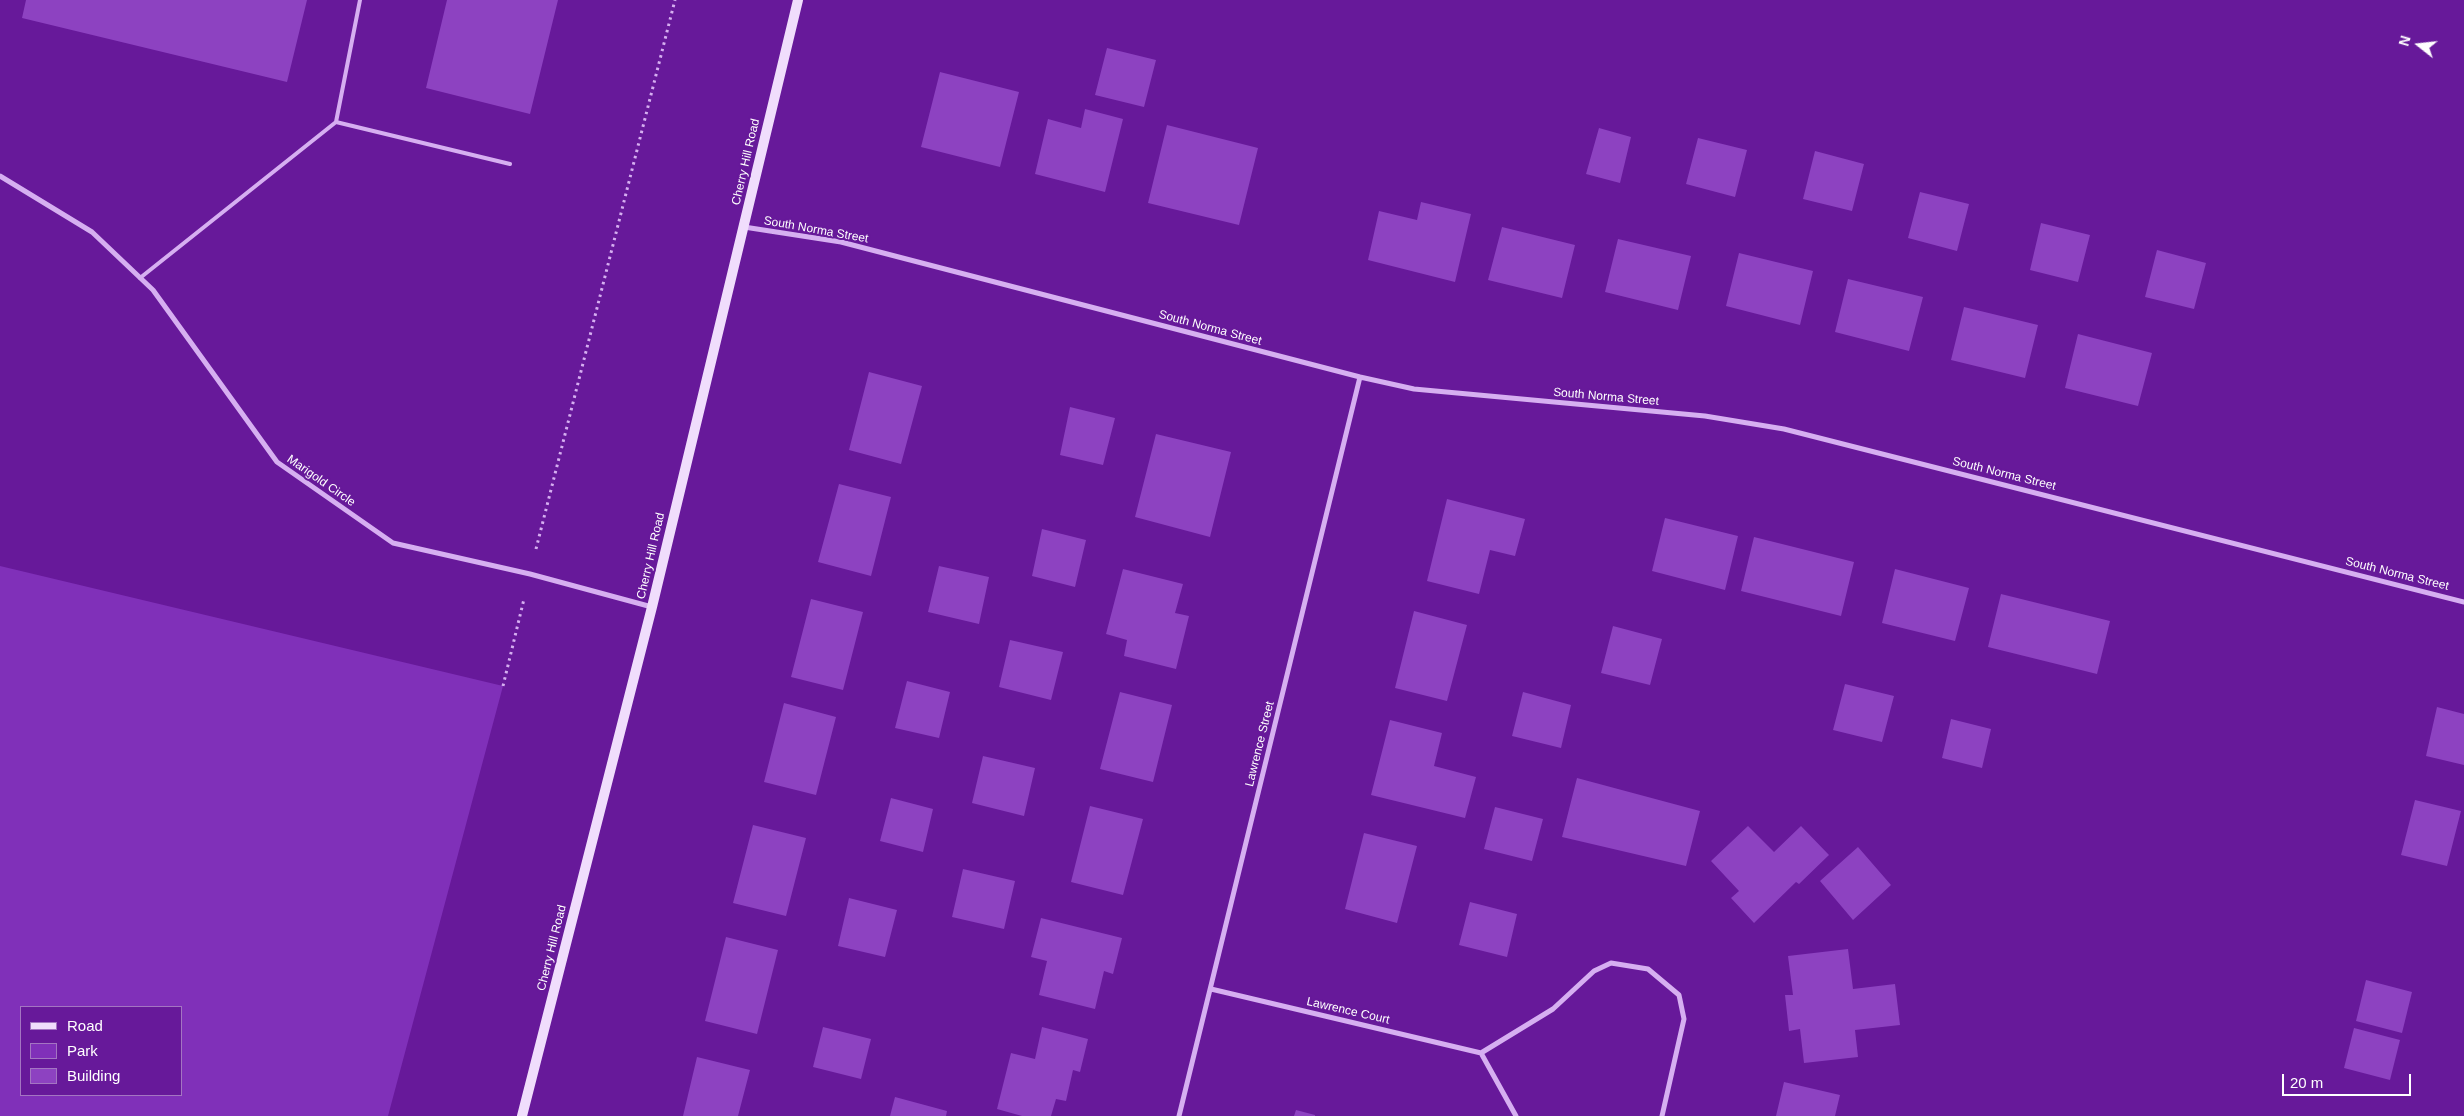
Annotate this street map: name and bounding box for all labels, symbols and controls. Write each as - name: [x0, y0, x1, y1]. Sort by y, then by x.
- north arrow: [2394, 20, 2444, 70]
- text: N: [2395, 34, 2414, 48]
- street label: Cherry Hill Road: [729, 117, 763, 207]
- street label: South Norma Street: [763, 214, 869, 246]
- street label: South Norma Street: [1157, 307, 1263, 349]
- street label: South Norma Street: [1553, 385, 1659, 409]
- street label: Marigold Circle: [284, 452, 358, 510]
- street label: South Norma Street: [1951, 454, 2057, 494]
- street label: Cherry Hill Road: [634, 511, 668, 601]
- street label: South Norma Street: [2344, 554, 2450, 594]
- street label: Lawrence Street: [1242, 700, 1278, 788]
- street label: Cherry Hill Road: [534, 904, 570, 992]
- street label: Lawrence Court: [1305, 994, 1391, 1028]
- legend: [20, 1006, 182, 1096]
- text: Road: [67, 1017, 103, 1034]
- text: Park: [67, 1042, 98, 1059]
- scale bar: [2284, 1064, 2413, 1096]
- text: Building: [67, 1067, 120, 1084]
- text: 20 m: [2290, 1074, 2323, 1091]

